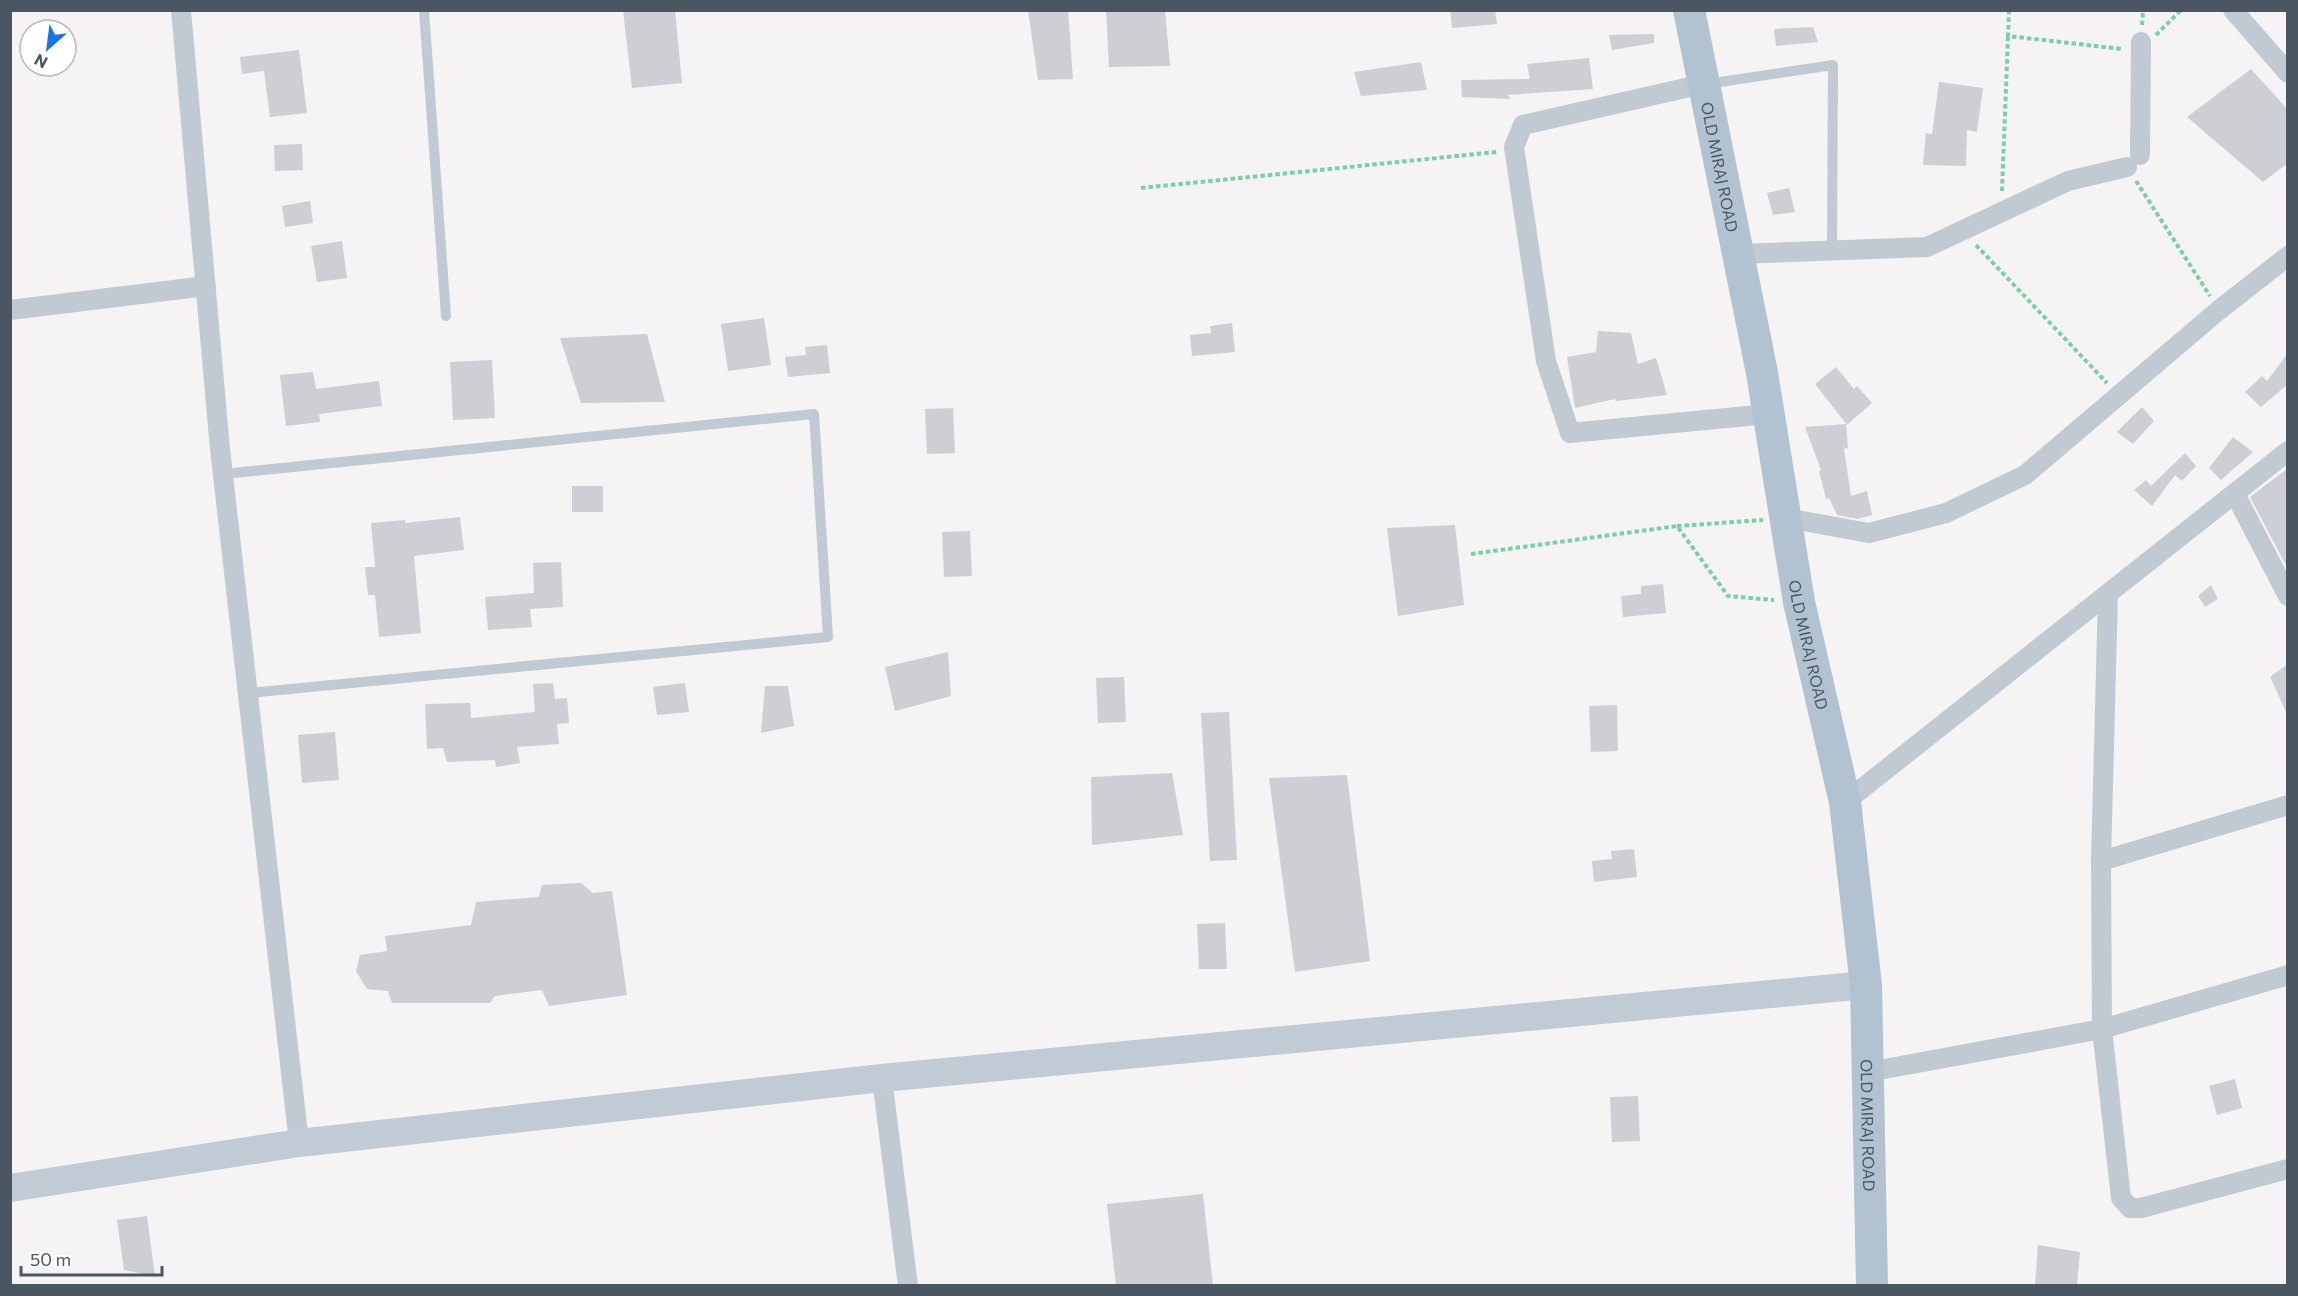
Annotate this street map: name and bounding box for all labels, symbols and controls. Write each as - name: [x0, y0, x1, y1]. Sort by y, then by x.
- north arrow: [18, 18, 78, 78]
- text: N: [31, 50, 50, 73]
- street label: OLD MIRAJ ROAD: [1698, 100, 1743, 234]
- street label: OLD MIRAJ ROAD: [1786, 578, 1833, 711]
- street label: OLD MIRAJ ROAD: [1858, 1059, 1880, 1192]
- scale bar: [21, 1239, 162, 1277]
- text: 50 m: [30, 1248, 71, 1270]

